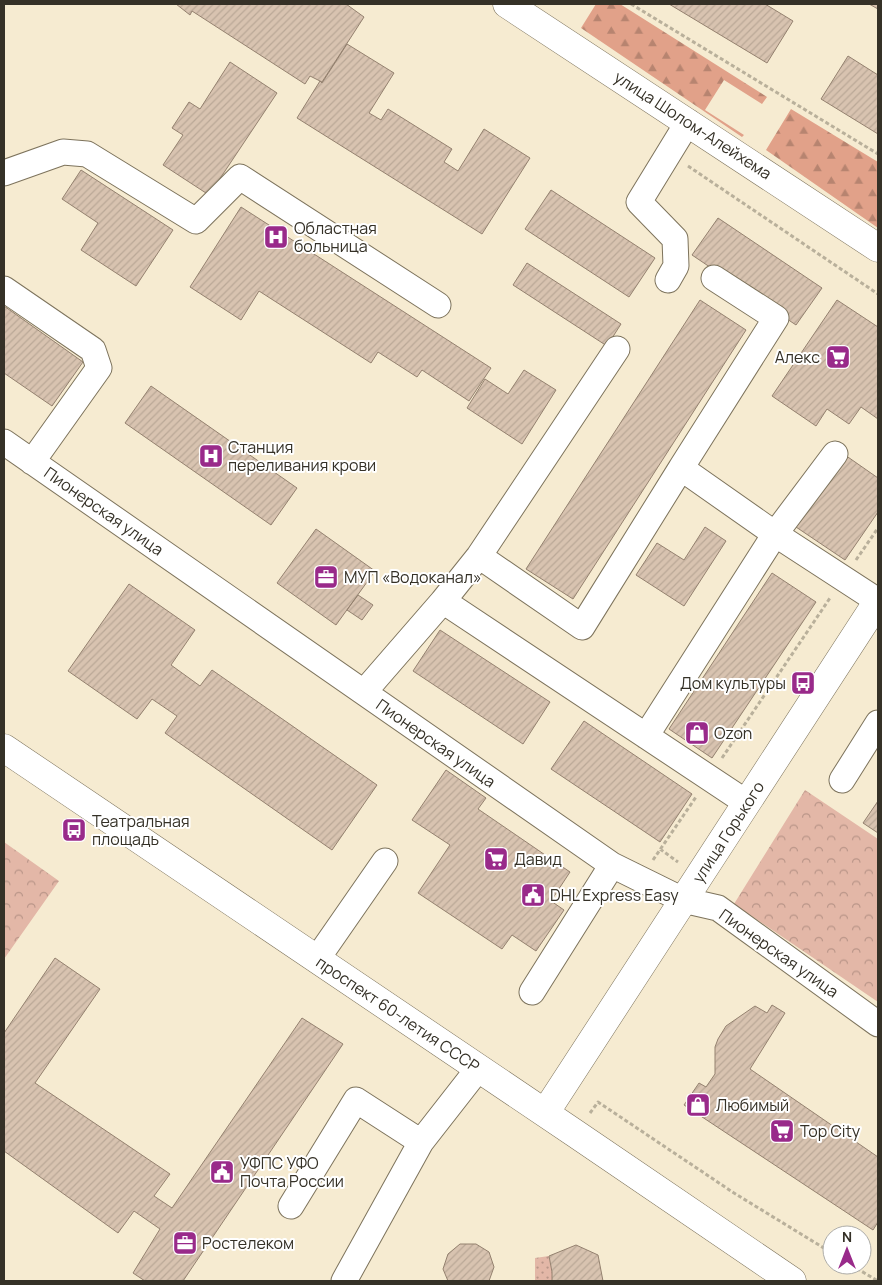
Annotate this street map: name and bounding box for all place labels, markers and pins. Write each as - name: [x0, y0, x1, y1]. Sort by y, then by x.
- place label: Областная больница: [294, 217, 377, 257]
- hospital icon: Областная больница: [263, 224, 289, 250]
- supermarket icon: Алекс: [825, 344, 851, 370]
- place label: Алекс: [775, 346, 820, 368]
- place label: Станция переливания крови: [228, 436, 376, 476]
- hospital icon: Станция переливания крови: [198, 443, 224, 469]
- office icon: МУП «Водоканал»: [313, 564, 339, 590]
- place label: МУП «Водоканал»: [344, 566, 482, 588]
- bus stop icon: Дом культуры: [790, 670, 816, 696]
- place label: Дом культуры: [680, 672, 786, 694]
- shop icon: Ozon: [684, 720, 710, 746]
- place label: Ozon: [714, 722, 752, 744]
- place label: Театральная площадь: [92, 810, 190, 850]
- bus stop icon: Театральная площадь: [61, 817, 87, 843]
- supermarket icon: Давид: [483, 846, 509, 872]
- place label: Давид: [514, 848, 562, 870]
- public building icon: DHL Express Easy: [520, 882, 546, 908]
- place label: DHL Express Easy: [550, 884, 679, 906]
- shop icon: Любимый: [685, 1092, 711, 1118]
- place label: Любимый: [716, 1094, 789, 1116]
- supermarket icon: Top City: [769, 1118, 795, 1144]
- place label: Top City: [800, 1120, 861, 1142]
- place label: УФПС УФО Почта России: [240, 1152, 344, 1192]
- public building icon: УФПС УФО Почта России: [209, 1159, 235, 1185]
- office icon: Ростелеком: [172, 1230, 198, 1256]
- place label: Ростелеком: [202, 1232, 294, 1254]

